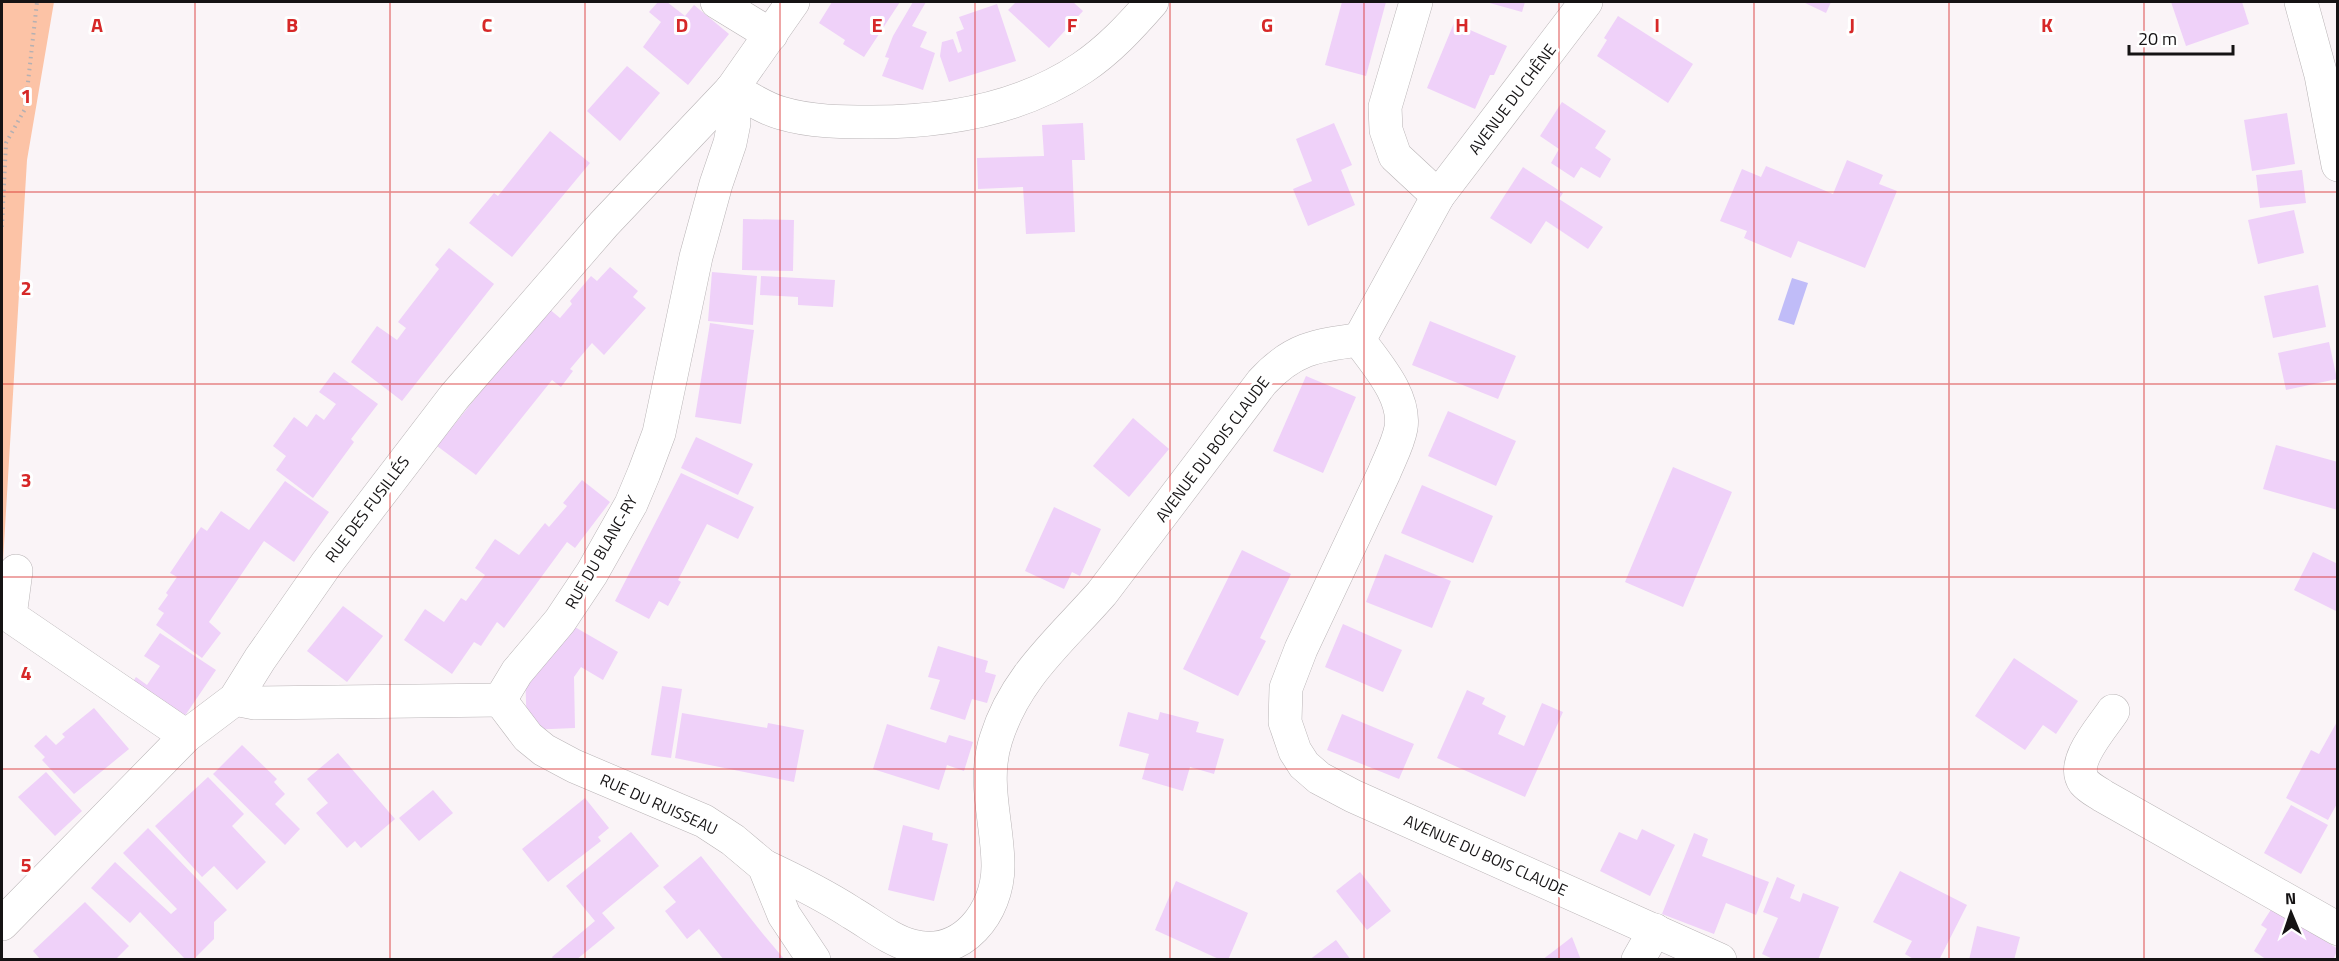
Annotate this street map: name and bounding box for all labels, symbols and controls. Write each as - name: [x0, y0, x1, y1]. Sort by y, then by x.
- text: A: [91, 9, 103, 40]
- text: B: [286, 9, 298, 40]
- text: C: [482, 9, 493, 40]
- text: D: [676, 9, 688, 40]
- text: E: [871, 9, 883, 40]
- text: F: [1067, 9, 1078, 40]
- text: G: [1261, 9, 1273, 40]
- text: H: [1455, 9, 1469, 40]
- text: I: [1654, 9, 1660, 40]
- text: J: [1849, 9, 1855, 40]
- text: K: [2041, 9, 2053, 40]
- scale bar: [2129, 18, 2232, 56]
- text: 20 m: [2138, 25, 2177, 52]
- street label: AVENUE DU CHÊNE: [1462, 39, 1562, 159]
- text: 1: [20, 80, 32, 111]
- text: 2: [20, 272, 32, 303]
- street label: AVENUE DU BOIS CLAUDE: [1149, 371, 1275, 527]
- street label: RUE DES FUSILLÉS: [319, 451, 415, 567]
- text: 3: [20, 464, 32, 495]
- street label: RUE DU BLANC-RY: [559, 490, 644, 613]
- text: 4: [20, 657, 32, 688]
- street label: RUE DU RUISSEAU: [596, 767, 722, 841]
- street label: AVENUE DU BOIS CLAUDE: [1400, 808, 1572, 902]
- text: 5: [20, 849, 32, 880]
- north arrow: [2261, 883, 2321, 943]
- text: N: [2285, 886, 2296, 910]

